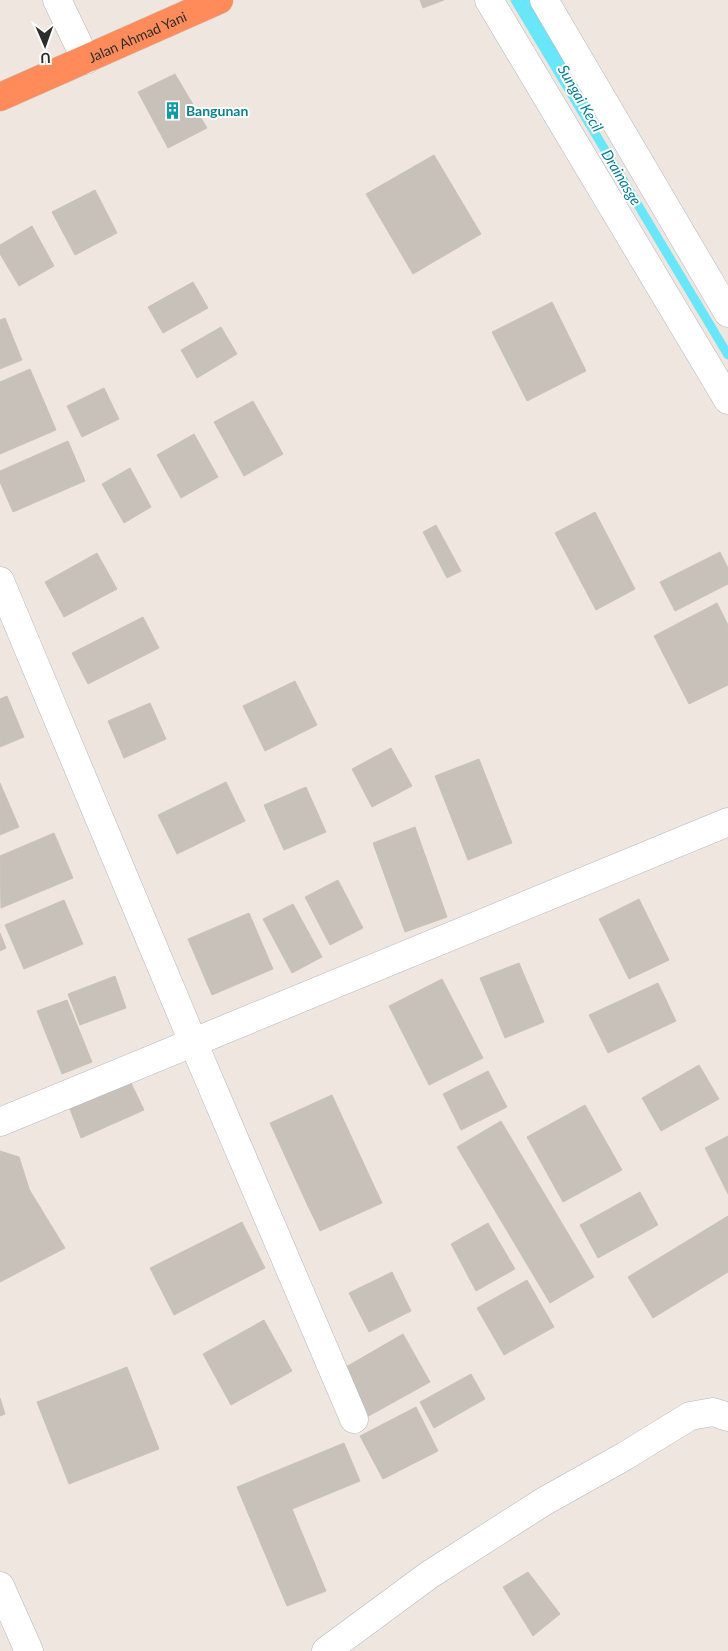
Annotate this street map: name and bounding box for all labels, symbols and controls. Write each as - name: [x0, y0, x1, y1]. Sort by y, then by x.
- street label: Jalan Ahmad Yani: [85, 7, 189, 65]
- north arrow: [20, 20, 70, 70]
- text: U: [40, 50, 51, 67]
- water label: Sungai Kecil: [555, 61, 608, 135]
- building icon: Bangunan: [162, 100, 182, 120]
- place label: Bangunan: [186, 102, 248, 119]
- water label: Drainasge: [598, 146, 646, 208]

